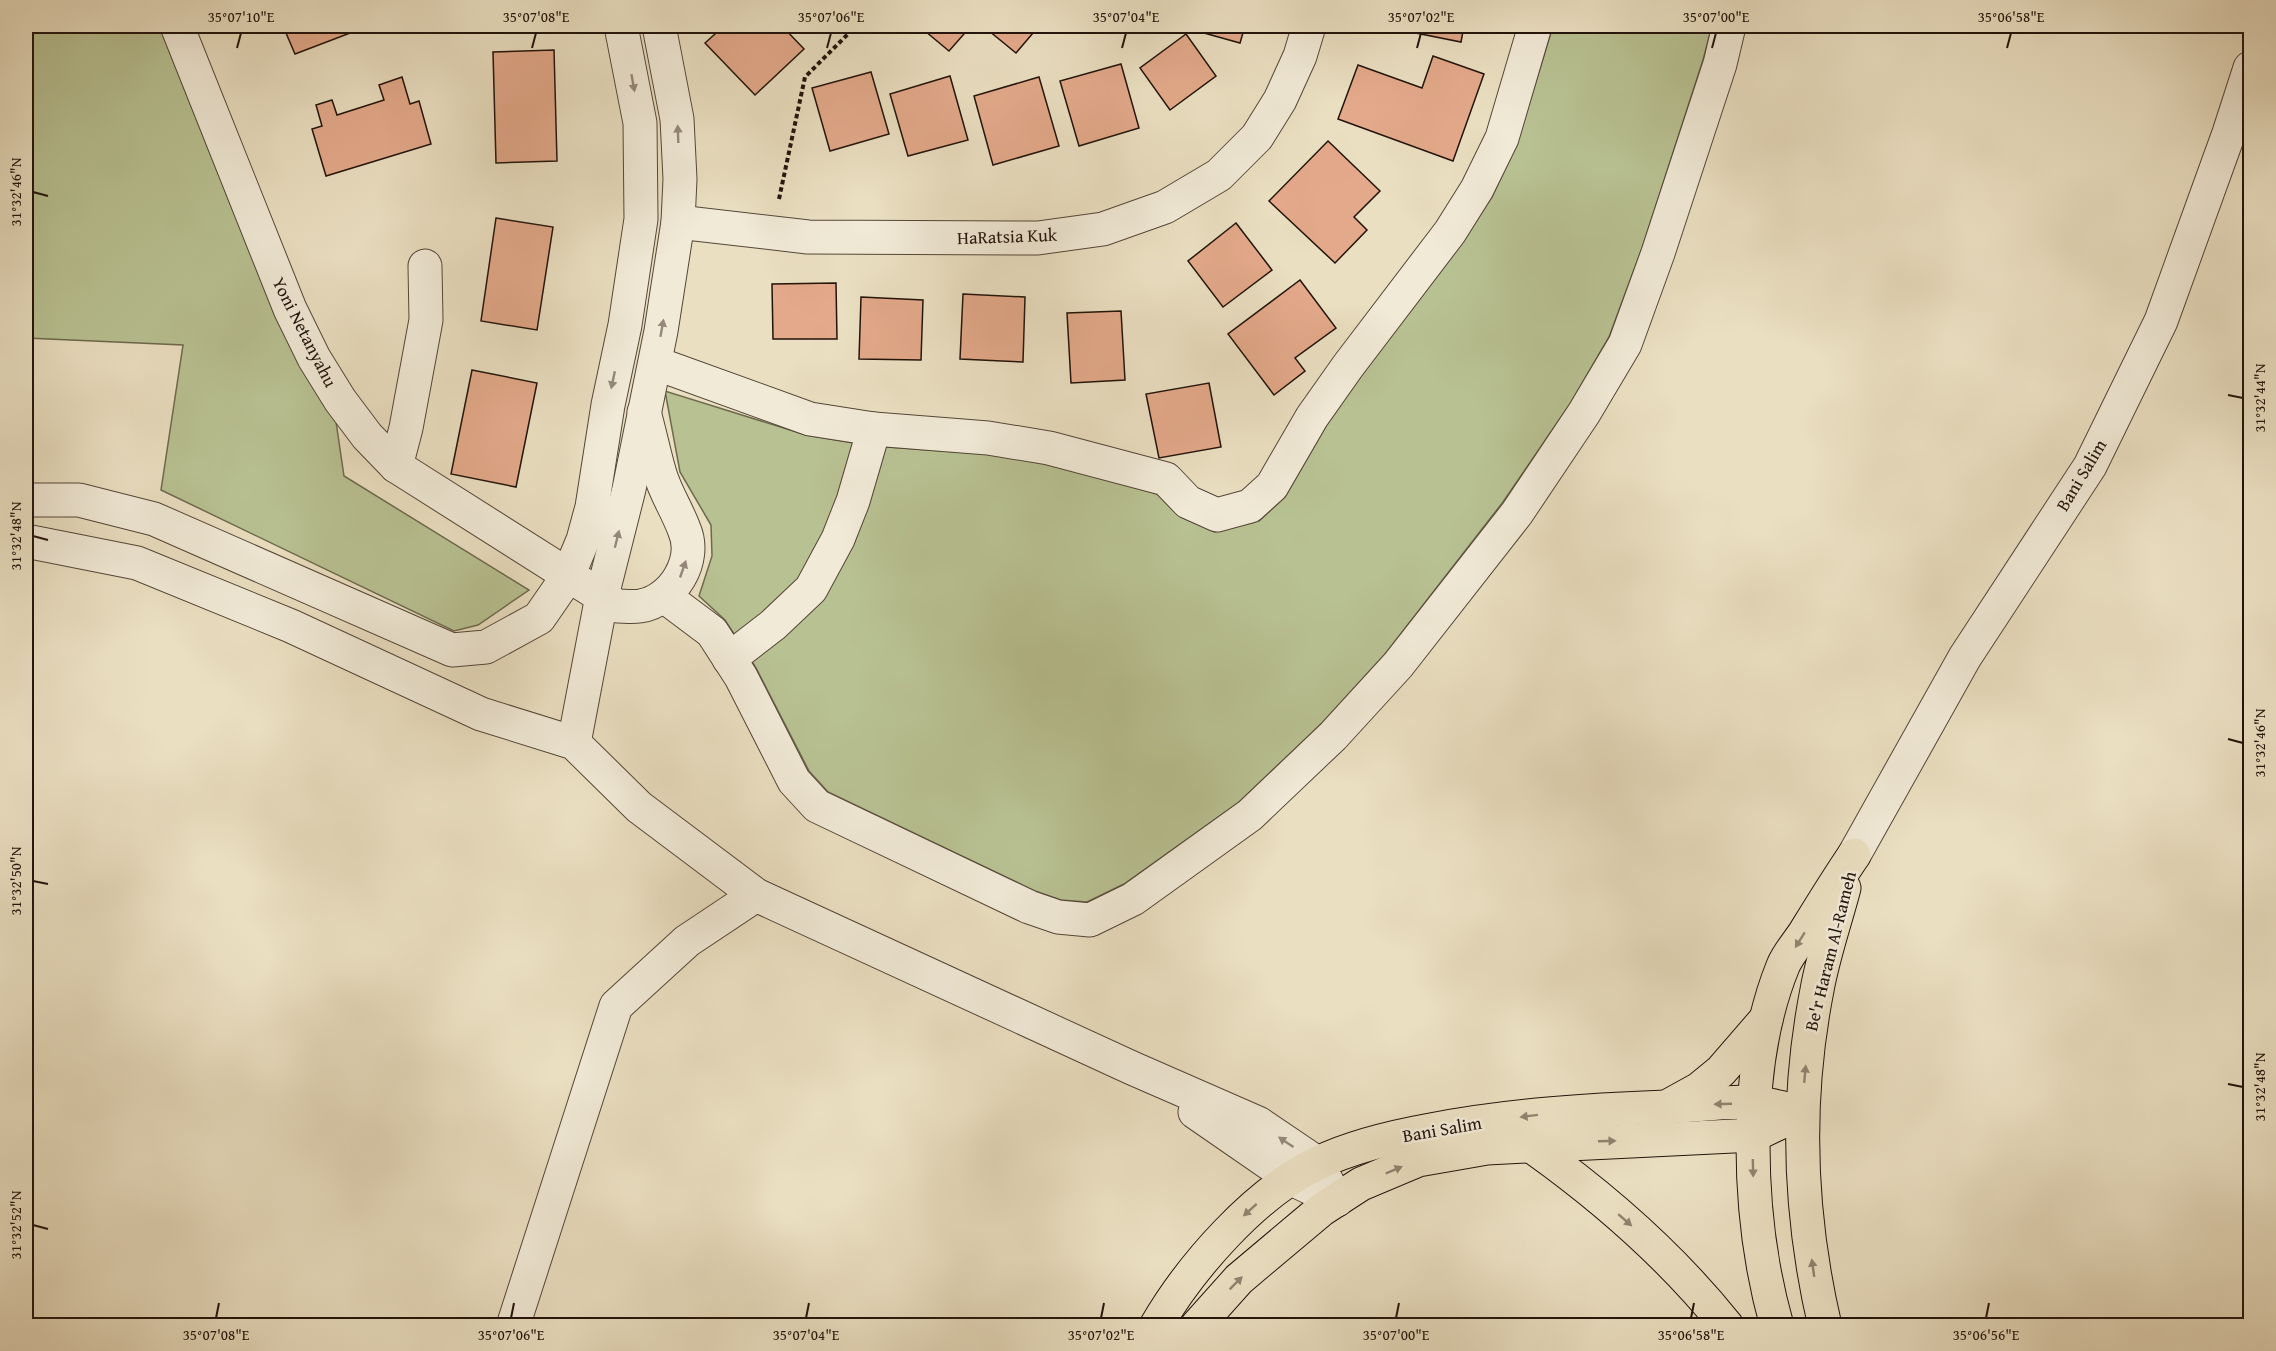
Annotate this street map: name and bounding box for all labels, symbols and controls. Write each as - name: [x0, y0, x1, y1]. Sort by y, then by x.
- text: 35°07'10"E: [208, 6, 275, 27]
- text: 35°07'08"E: [503, 6, 570, 27]
- text: 35°07'06"E: [798, 6, 865, 27]
- text: 35°07'04"E: [1093, 6, 1160, 27]
- text: 35°07'02"E: [1388, 6, 1455, 27]
- text: 35°07'00"E: [1683, 6, 1750, 27]
- text: 35°06'58"E: [1978, 6, 2045, 27]
- one-way arrow: [629, 73, 638, 92]
- one-way arrow: [673, 125, 683, 144]
- text: 31°32'46"N: [5, 157, 26, 226]
- street label: HaRatsia Kuk: [957, 221, 1058, 251]
- street label: Yoni Netanyahu: [266, 272, 344, 392]
- one-way arrow: [657, 318, 666, 337]
- text: 31°32'44"N: [2249, 363, 2270, 432]
- one-way arrow: [608, 370, 618, 389]
- street label: Bani Salim: [2049, 434, 2113, 516]
- text: 31°32'48"N: [5, 501, 26, 570]
- one-way arrow: [612, 530, 622, 548]
- one-way arrow: [679, 560, 689, 578]
- text: 31°32'46"N: [2249, 708, 2270, 777]
- text: 31°32'50"N: [5, 846, 26, 915]
- street label: Be'r Haram Al-Rameh: [1797, 868, 1863, 1034]
- one-way arrow: [1794, 931, 1805, 948]
- text: 31°32'48"N: [2249, 1052, 2270, 1121]
- one-way arrow: [1800, 1065, 1810, 1084]
- one-way arrow: [1714, 1100, 1733, 1109]
- street label: Bani Salim: [1400, 1109, 1484, 1149]
- one-way arrow: [1519, 1112, 1538, 1121]
- one-way arrow: [1278, 1136, 1294, 1148]
- one-way arrow: [1597, 1136, 1616, 1145]
- one-way arrow: [1748, 1159, 1758, 1178]
- one-way arrow: [1385, 1165, 1403, 1174]
- text: 31°32'52"N: [5, 1190, 26, 1259]
- one-way arrow: [1243, 1203, 1258, 1216]
- one-way arrow: [1617, 1213, 1632, 1226]
- one-way arrow: [1808, 1259, 1817, 1278]
- one-way arrow: [1229, 1276, 1243, 1290]
- text: 35°07'08"E: [183, 1324, 250, 1345]
- text: 35°07'06"E: [478, 1324, 545, 1345]
- text: 35°07'04"E: [773, 1324, 840, 1345]
- text: 35°07'02"E: [1068, 1324, 1135, 1345]
- text: 35°07'00"E: [1363, 1324, 1430, 1345]
- text: 35°06'58"E: [1658, 1324, 1725, 1345]
- text: 35°06'56"E: [1953, 1324, 2020, 1345]

